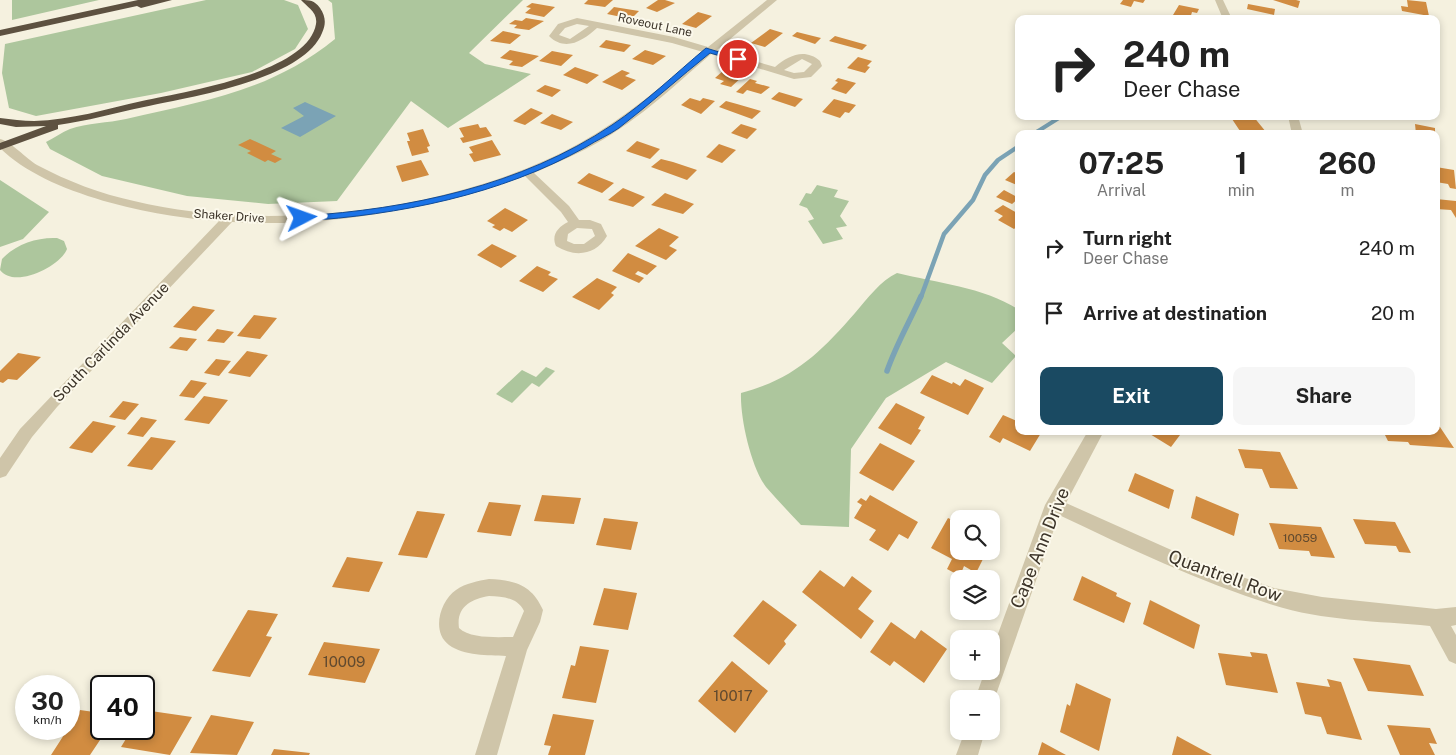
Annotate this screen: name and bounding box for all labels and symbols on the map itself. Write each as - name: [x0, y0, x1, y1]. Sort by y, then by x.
- street label: Roveout Lane: [617, 10, 694, 40]
- pin: [717, 38, 759, 80]
- position arrow: [275, 191, 327, 243]
- street label: Shaker Drive: [193, 207, 265, 225]
- street label: South Carlinda Avenue: [49, 279, 172, 405]
- street label: Cape Ann Drive: [1006, 484, 1073, 611]
- house number: 10059: [1283, 531, 1317, 545]
- street label: Quantrell Row: [1166, 545, 1285, 606]
- house number: 10009: [323, 653, 365, 670]
- speed limit sign: 40: [90, 675, 155, 740]
- house number: 10017: [713, 687, 753, 704]

